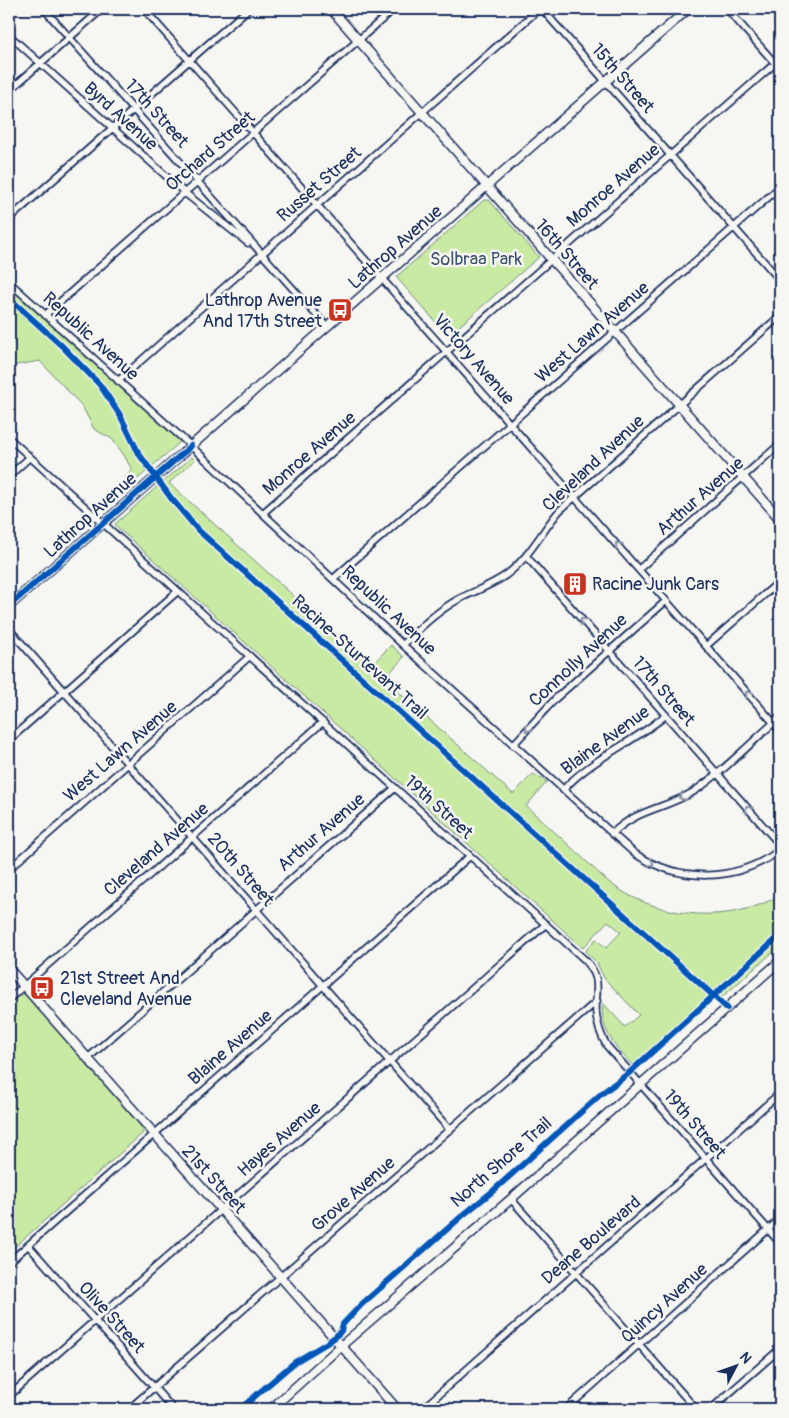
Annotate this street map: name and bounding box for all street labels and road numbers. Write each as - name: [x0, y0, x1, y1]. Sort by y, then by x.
- street label: 15th Street: [586, 39, 660, 119]
- street label: 17th Street: [120, 74, 194, 153]
- street label: Byrd Avenue: [79, 77, 163, 156]
- street label: Orchard Street: [161, 106, 260, 197]
- street label: Monroe Avenue: [562, 138, 665, 232]
- street label: Russet Street: [272, 141, 367, 227]
- street label: Lathrop Avenue: [344, 200, 447, 295]
- street label: 16th Street: [530, 214, 604, 295]
- street label: West Lawn Avenue: [531, 277, 654, 388]
- street label: Republic Avenue: [38, 287, 144, 386]
- street label: Victory Avenue: [428, 309, 520, 410]
- street label: Monroe Avenue: [258, 406, 361, 500]
- street label: Cleveland Avenue: [537, 410, 649, 517]
- street label: Arthur Avenue: [652, 452, 749, 541]
- street label: Lathrop Avenue: [39, 467, 142, 563]
- street label: Republic Avenue: [336, 561, 441, 660]
- street label: Racine-Sturtevant Trail: [287, 590, 433, 725]
- street label: Connolly Avenue: [524, 609, 633, 712]
- street label: 17th Street: [627, 652, 701, 731]
- street label: West Lawn Avenue: [59, 696, 182, 807]
- street label: Blaine Avenue: [556, 700, 654, 780]
- street label: 19th Street: [399, 770, 478, 845]
- street label: Arthur Avenue: [273, 788, 370, 877]
- street label: Cleveland Avenue: [99, 797, 214, 901]
- street label: 20th Street: [202, 828, 280, 912]
- street label: Blaine Avenue: [183, 1004, 277, 1090]
- street label: 19th Street: [658, 1085, 732, 1164]
- street label: Hayes Avenue: [233, 1097, 326, 1182]
- street label: North Shore Trail: [446, 1112, 557, 1213]
- street label: 21st Street: [177, 1140, 251, 1219]
- street label: Grove Avenue: [307, 1152, 400, 1237]
- street label: Deane Boulevard: [537, 1191, 646, 1290]
- street label: Quincy Avenue: [616, 1258, 713, 1349]
- street label: Olive Street: [73, 1277, 151, 1359]

